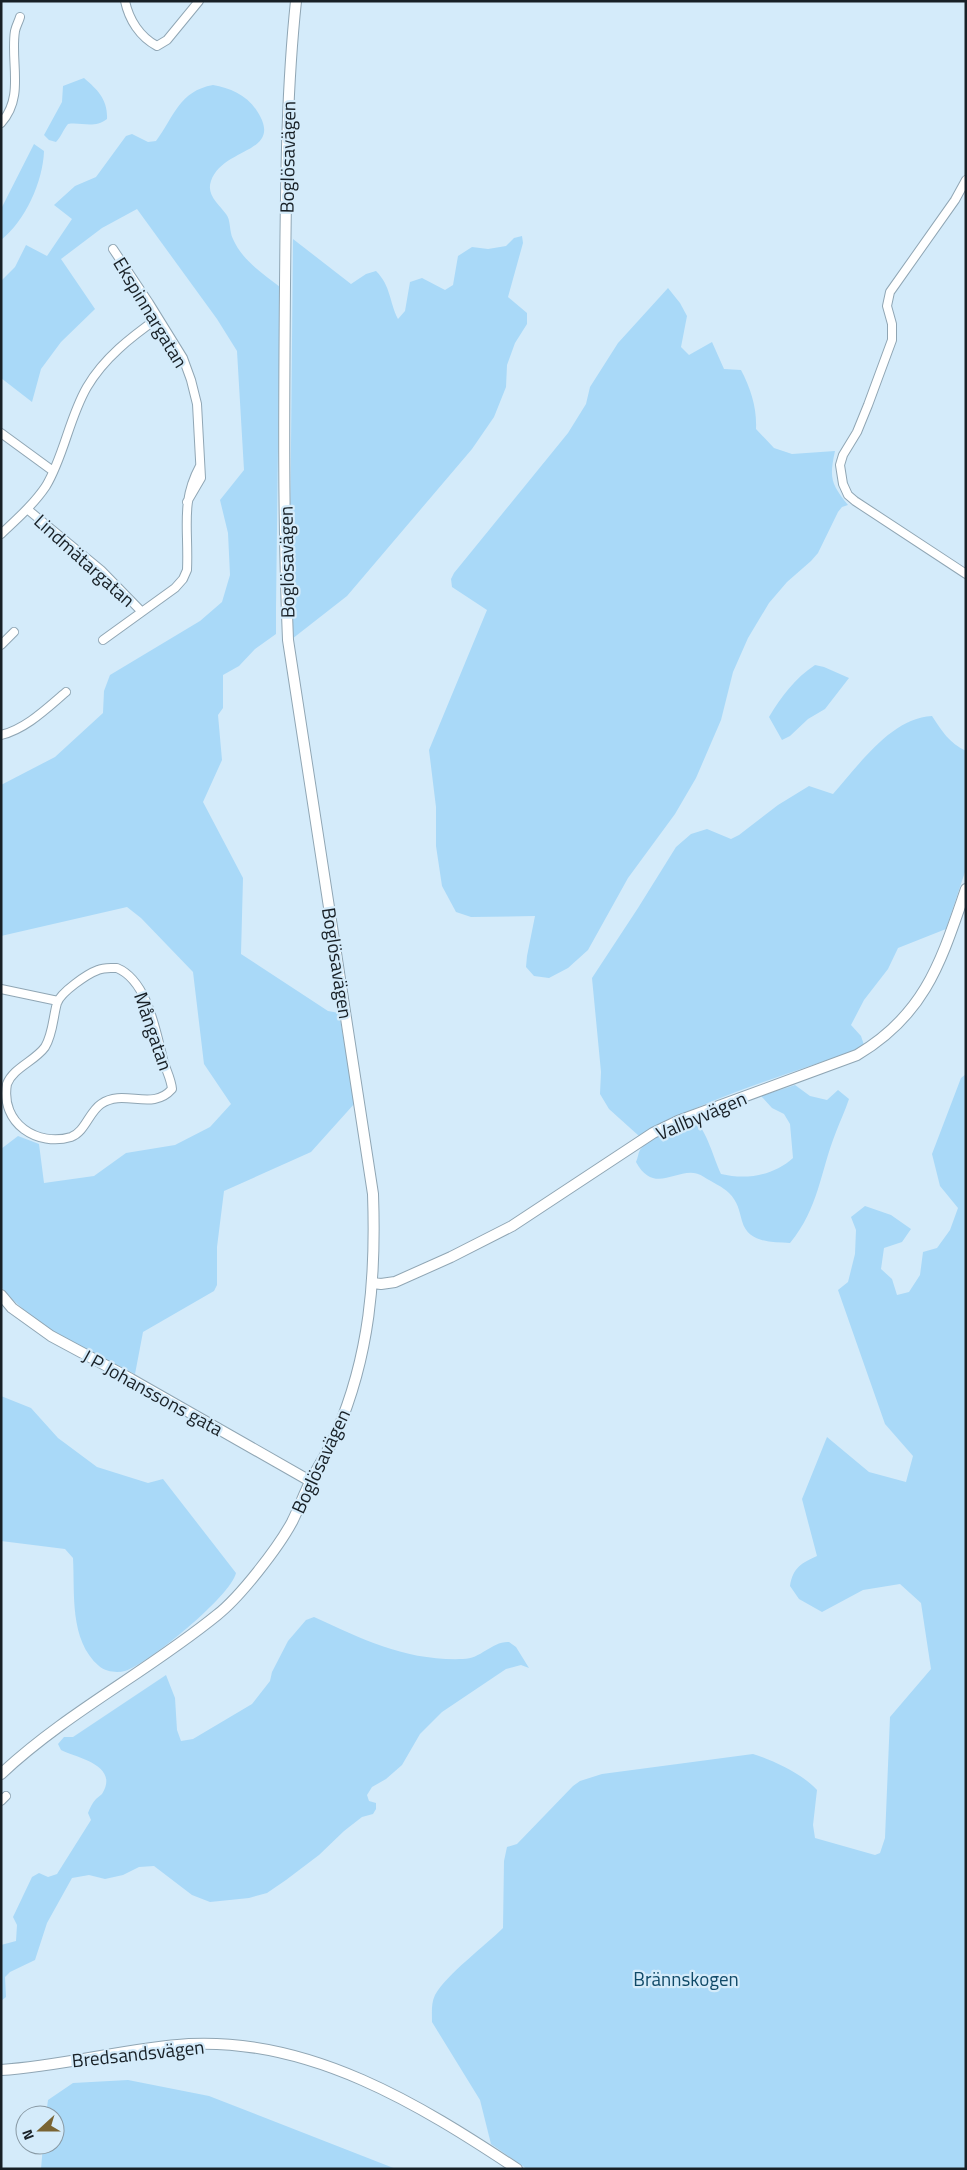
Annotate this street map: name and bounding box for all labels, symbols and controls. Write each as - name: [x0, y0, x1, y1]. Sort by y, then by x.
- street label: Boglösavägen: [272, 101, 302, 213]
- street label: Ekspinnargatan: [106, 251, 196, 373]
- street label: Boglösavägen: [271, 506, 301, 618]
- street label: Lindmätargatan: [28, 507, 142, 613]
- street label: Boglösavägen: [315, 905, 361, 1021]
- street label: Mångatan: [127, 988, 181, 1074]
- street label: Vallbyvägen: [651, 1083, 751, 1147]
- street label: J P Johanssons gata: [77, 1341, 229, 1443]
- street label: Boglösavägen: [283, 1404, 357, 1518]
- park label: Brännskogen: [633, 1964, 739, 1993]
- street label: Bredsandsvägen: [70, 2032, 206, 2074]
- north arrow: [15, 2105, 65, 2155]
- text: N: [16, 2127, 39, 2143]

